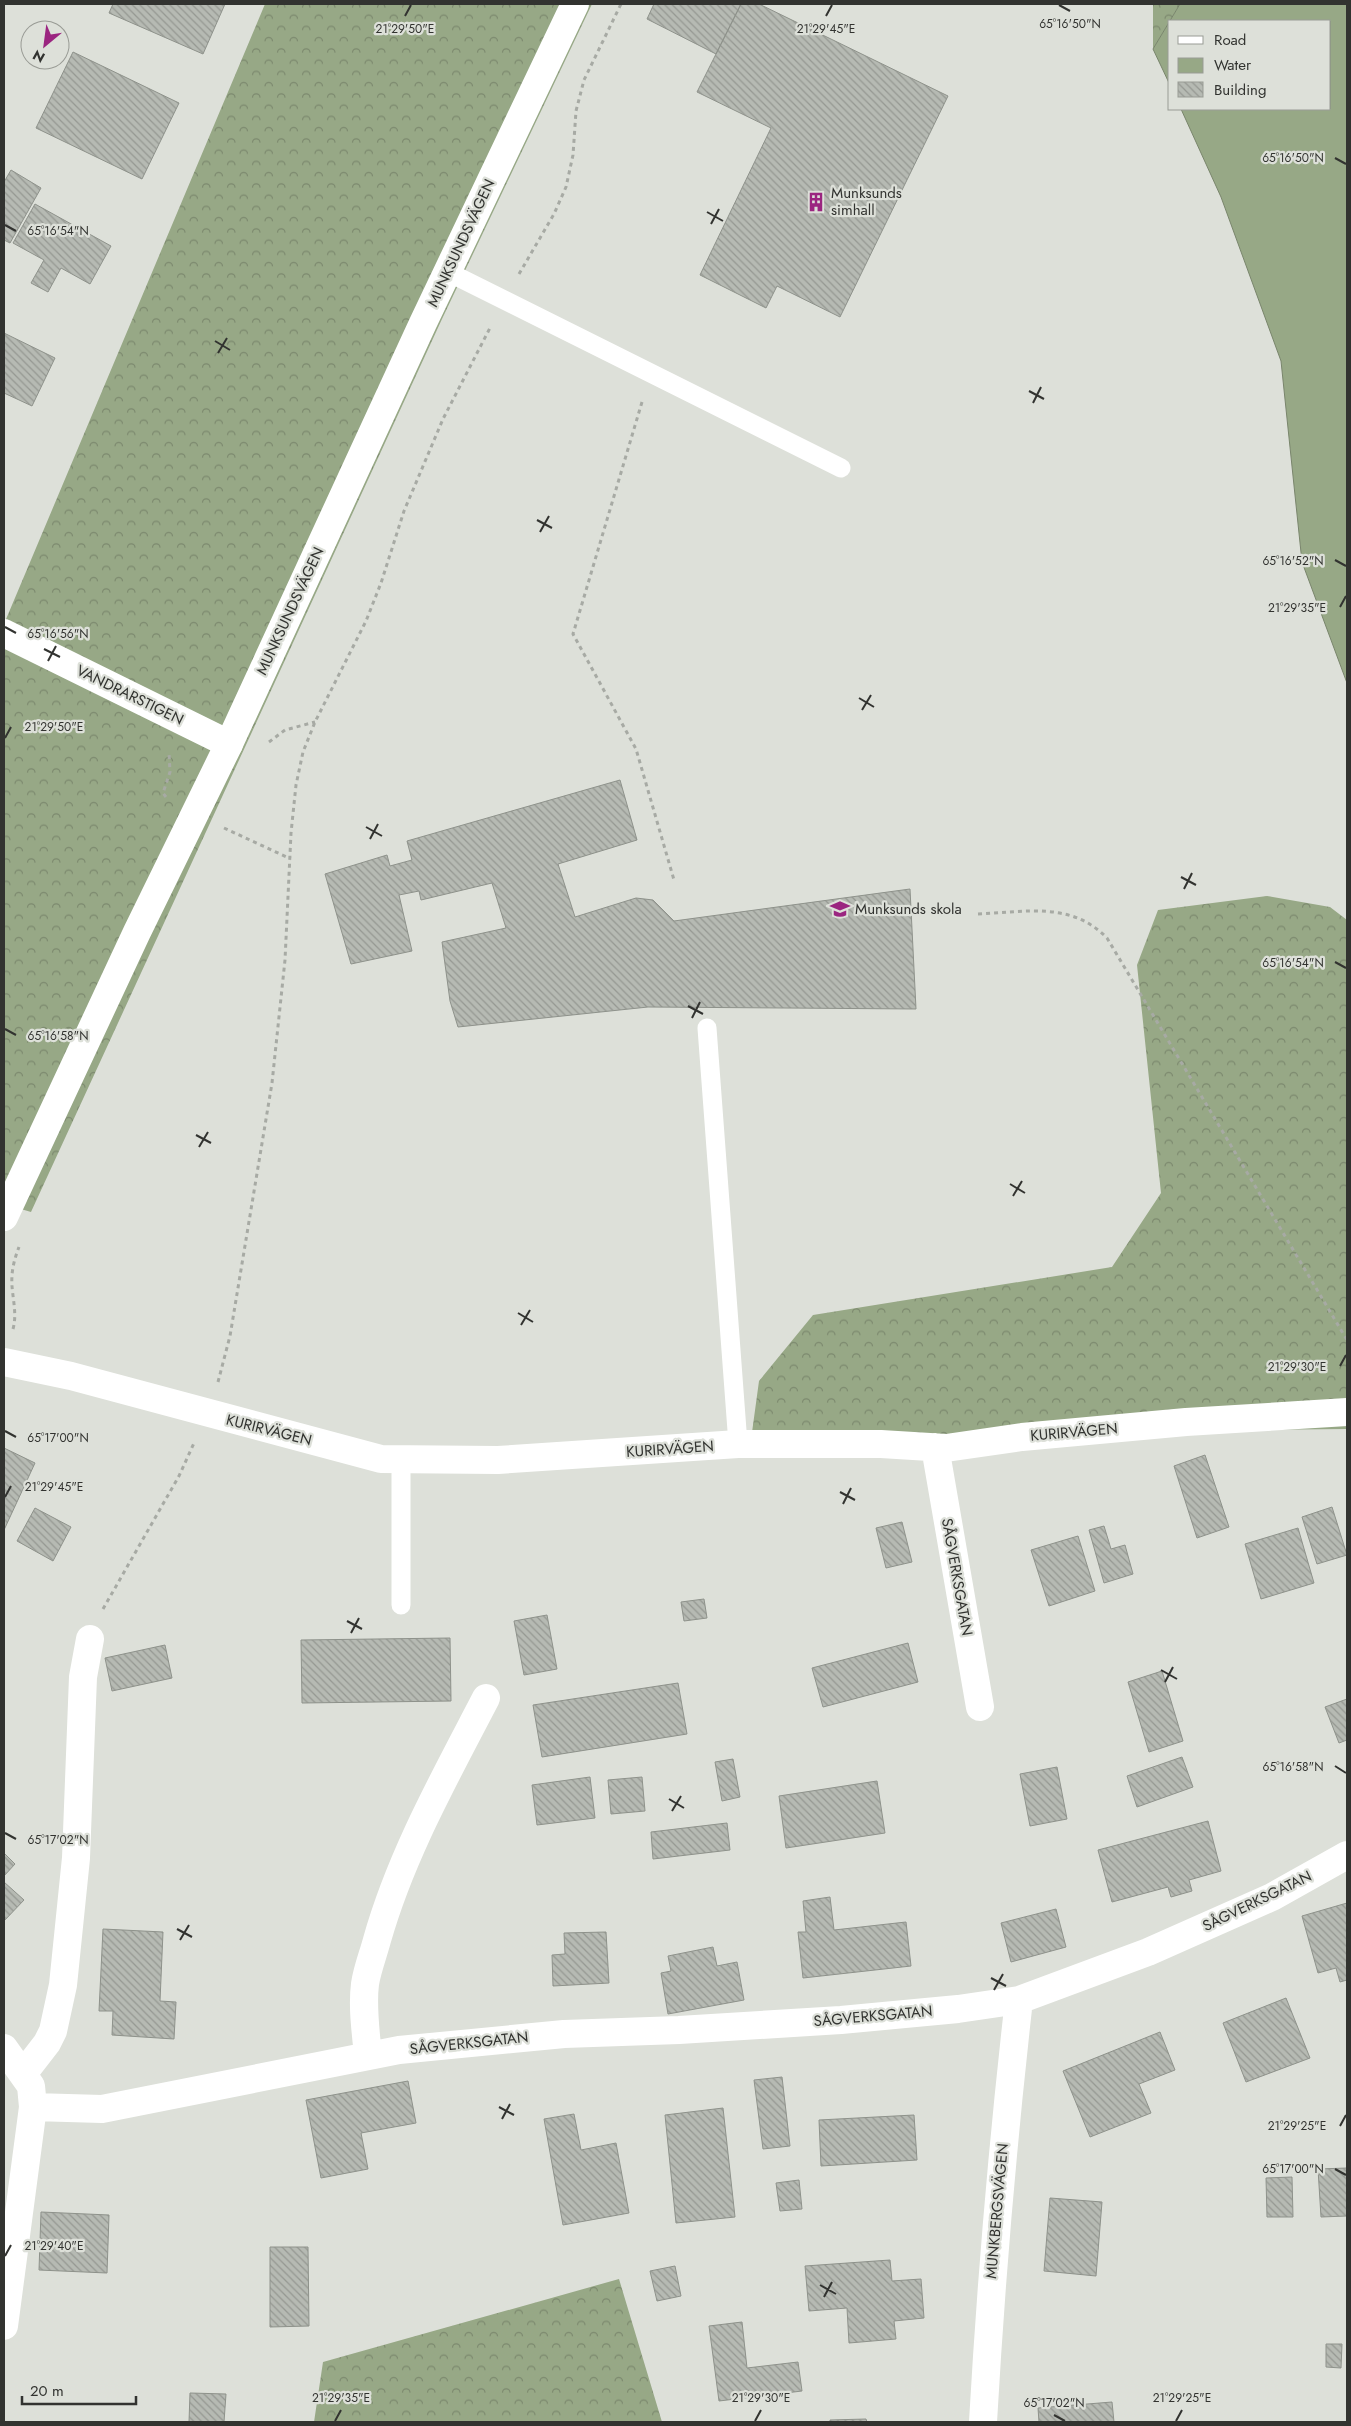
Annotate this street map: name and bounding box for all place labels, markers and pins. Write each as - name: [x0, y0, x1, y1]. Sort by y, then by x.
- place label: Munksunds simhall: [831, 182, 902, 221]
- building icon: Munksunds simhall: [805, 191, 827, 213]
- school or university icon: Munksunds skola: [829, 898, 851, 920]
- place label: Munksunds skola: [855, 898, 962, 920]

